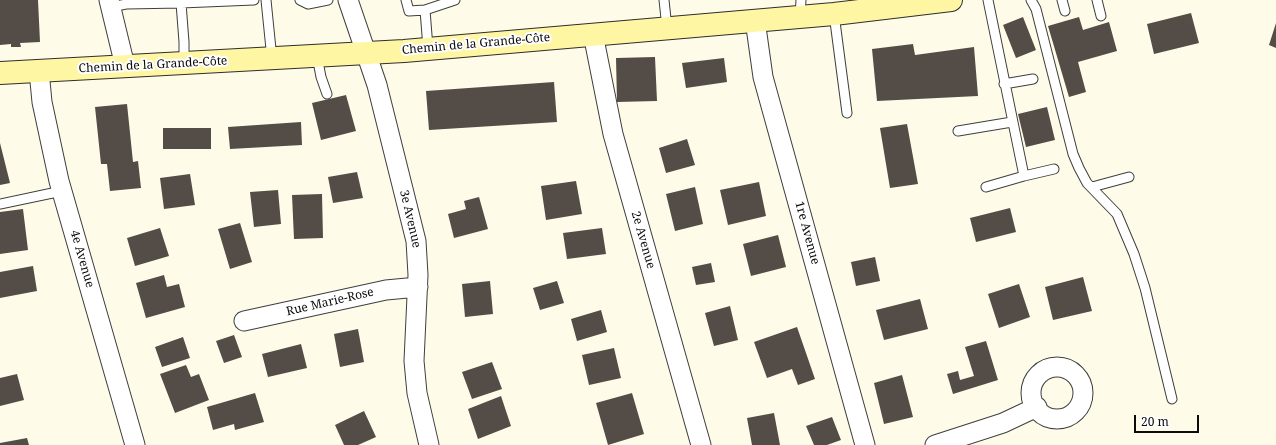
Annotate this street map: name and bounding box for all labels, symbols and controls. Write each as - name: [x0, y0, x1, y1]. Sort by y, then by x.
- street label: Chemin de la Grande-Côte: [401, 30, 551, 58]
- street label: Chemin de la Grande-Côte: [78, 54, 228, 76]
- street label: 3e Avenue: [396, 189, 424, 249]
- street label: 1re Avenue: [792, 200, 822, 266]
- street label: 2e Avenue: [628, 210, 658, 270]
- street label: 4e Avenue: [67, 229, 97, 289]
- street label: Rue Marie-Rose: [285, 285, 375, 319]
- scale bar: [1136, 407, 1201, 433]
- text: 20 m: [1141, 413, 1169, 430]

